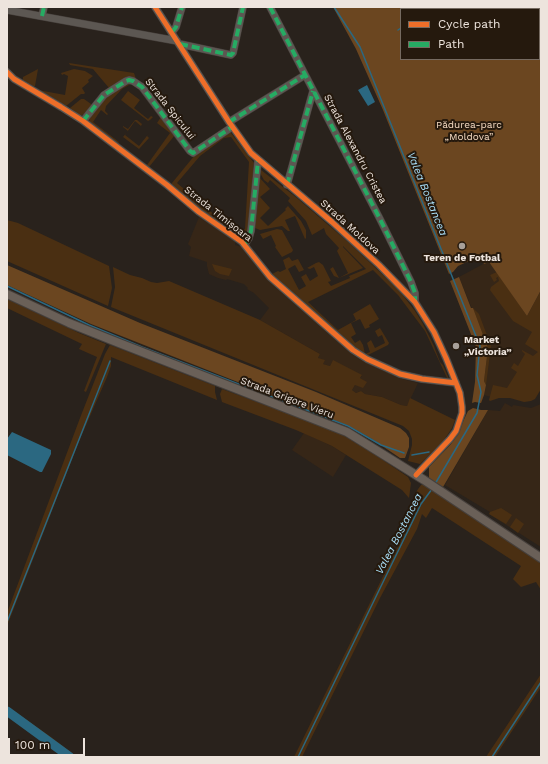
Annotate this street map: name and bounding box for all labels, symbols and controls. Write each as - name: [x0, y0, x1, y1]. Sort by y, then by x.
- legend: [400, 8, 540, 60]
- text: Cycle path: [438, 17, 500, 31]
- text: Path: [438, 37, 464, 51]
- street label: Strada Spicului: [142, 76, 198, 142]
- street label: Strada Alexandru Cristea: [321, 92, 389, 206]
- park label: Pădurea-parc „Moldova”: [436, 119, 502, 142]
- water label: Valea Bostancea: [404, 150, 450, 238]
- street label: Strada Timișoara: [182, 184, 254, 244]
- street label: Strada Moldova: [318, 197, 382, 257]
- marker: Teren de Fotbal: [457, 241, 467, 251]
- place label: Teren de Fotbal: [424, 252, 500, 264]
- place label: Market „Victoria”: [464, 334, 512, 358]
- marker: Market „Victoria”: [451, 341, 461, 351]
- street label: Strada Grigore Vieru: [239, 375, 335, 421]
- water label: Valea Bostancea: [373, 491, 425, 577]
- scale bar: [10, 730, 87, 756]
- text: 100 m: [15, 738, 50, 752]

